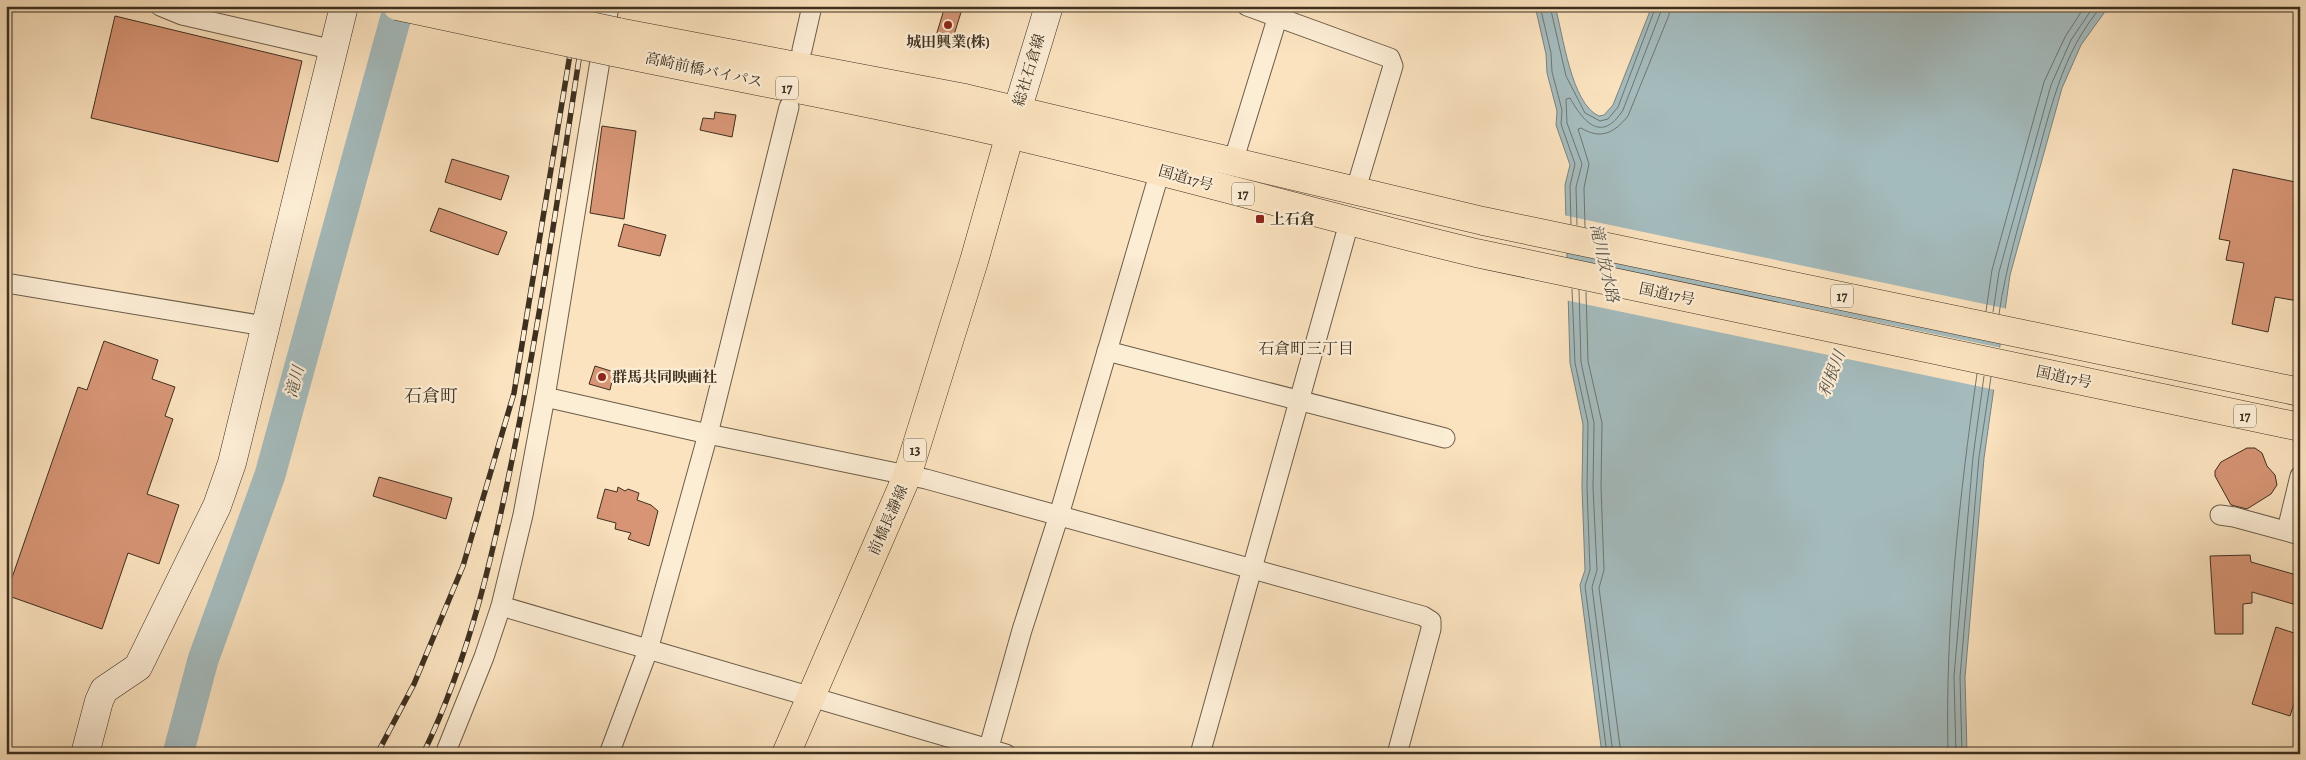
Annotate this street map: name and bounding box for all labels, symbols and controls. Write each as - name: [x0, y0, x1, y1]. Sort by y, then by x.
- marker: 城田興業(株): [942, 19, 954, 31]
- street label: 総社石倉線: [1008, 31, 1050, 109]
- place label: 城田興業(株): [906, 32, 990, 52]
- street label: 高崎前橋バイパス: [643, 48, 765, 92]
- road number: 17: [776, 76, 798, 100]
- street label: 国道17号: [1156, 161, 1216, 195]
- road number: 17: [1232, 182, 1254, 205]
- place label: 上石倉: [1270, 209, 1315, 229]
- marker: 上石倉: [1254, 213, 1266, 225]
- water label: 滝川放水路: [1584, 222, 1624, 305]
- street label: 国道17号: [1637, 278, 1697, 310]
- road number: 17: [1831, 284, 1853, 308]
- district label: 石倉町三丁目: [1258, 338, 1354, 360]
- water label: 利根川: [1813, 346, 1852, 400]
- street label: 国道17号: [2034, 361, 2094, 393]
- water label: 滝川: [280, 362, 310, 400]
- place label: 群馬共同映画社: [612, 367, 717, 387]
- marker: 群馬共同映画社: [596, 371, 608, 383]
- district label: 石倉町: [404, 384, 458, 408]
- road number: 17: [2234, 404, 2256, 428]
- road number: 13: [904, 438, 926, 462]
- street label: 前橋長瀞線: [864, 482, 912, 558]

